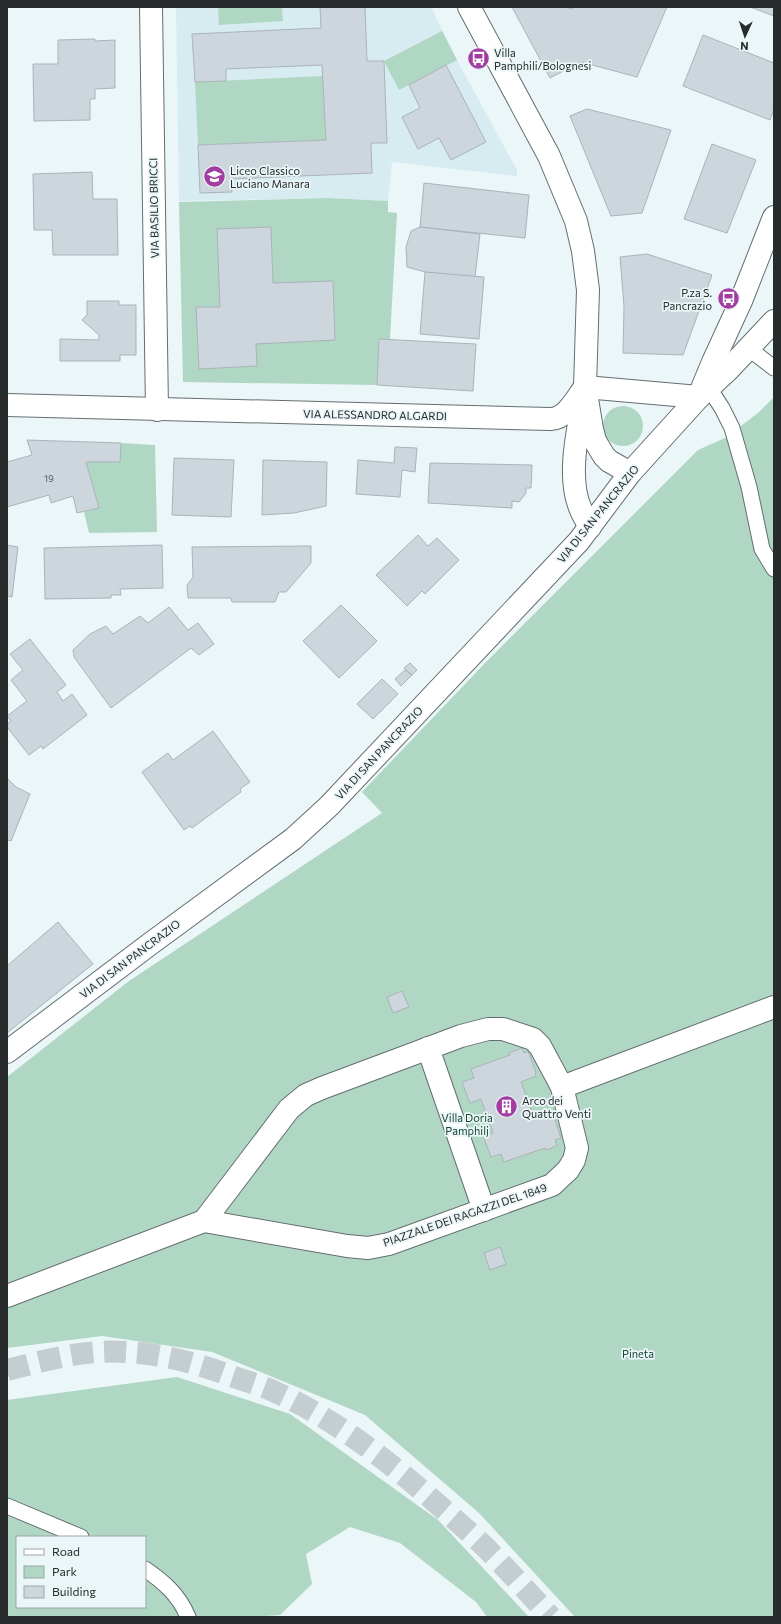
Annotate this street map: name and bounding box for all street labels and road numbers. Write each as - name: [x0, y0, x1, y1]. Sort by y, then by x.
- street label: VIA BASILIO BRICCI: [146, 158, 161, 258]
- street label: VIA ALESSANDRO ALGARDI: [303, 407, 447, 422]
- street label: VIA DI SAN PANCRAZIO: [554, 462, 641, 565]
- street label: VIA DI SAN PANCRAZIO: [332, 704, 425, 802]
- street label: VIA DI SAN PANCRAZIO: [77, 917, 182, 1001]
- street label: PIAZZALE DEI RAGAZZI DEL 1849: [381, 1180, 549, 1249]

